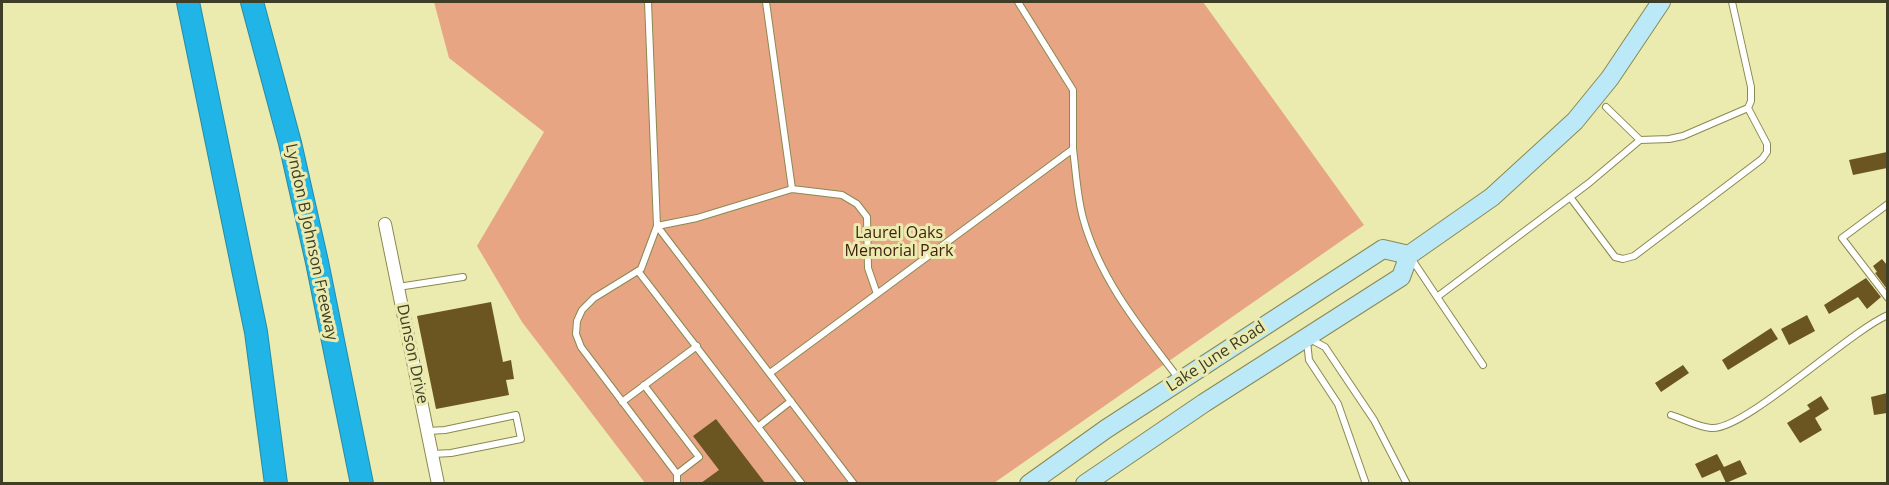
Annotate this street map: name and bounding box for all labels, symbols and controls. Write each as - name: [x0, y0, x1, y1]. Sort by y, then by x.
- street label: Lyndon B Johnson Freeway: [281, 142, 341, 342]
- park label: Laurel Oaks Memorial Park: [845, 223, 953, 261]
- street label: Dunson Drive: [392, 302, 432, 406]
- street label: Lake June Road: [1163, 318, 1269, 396]

